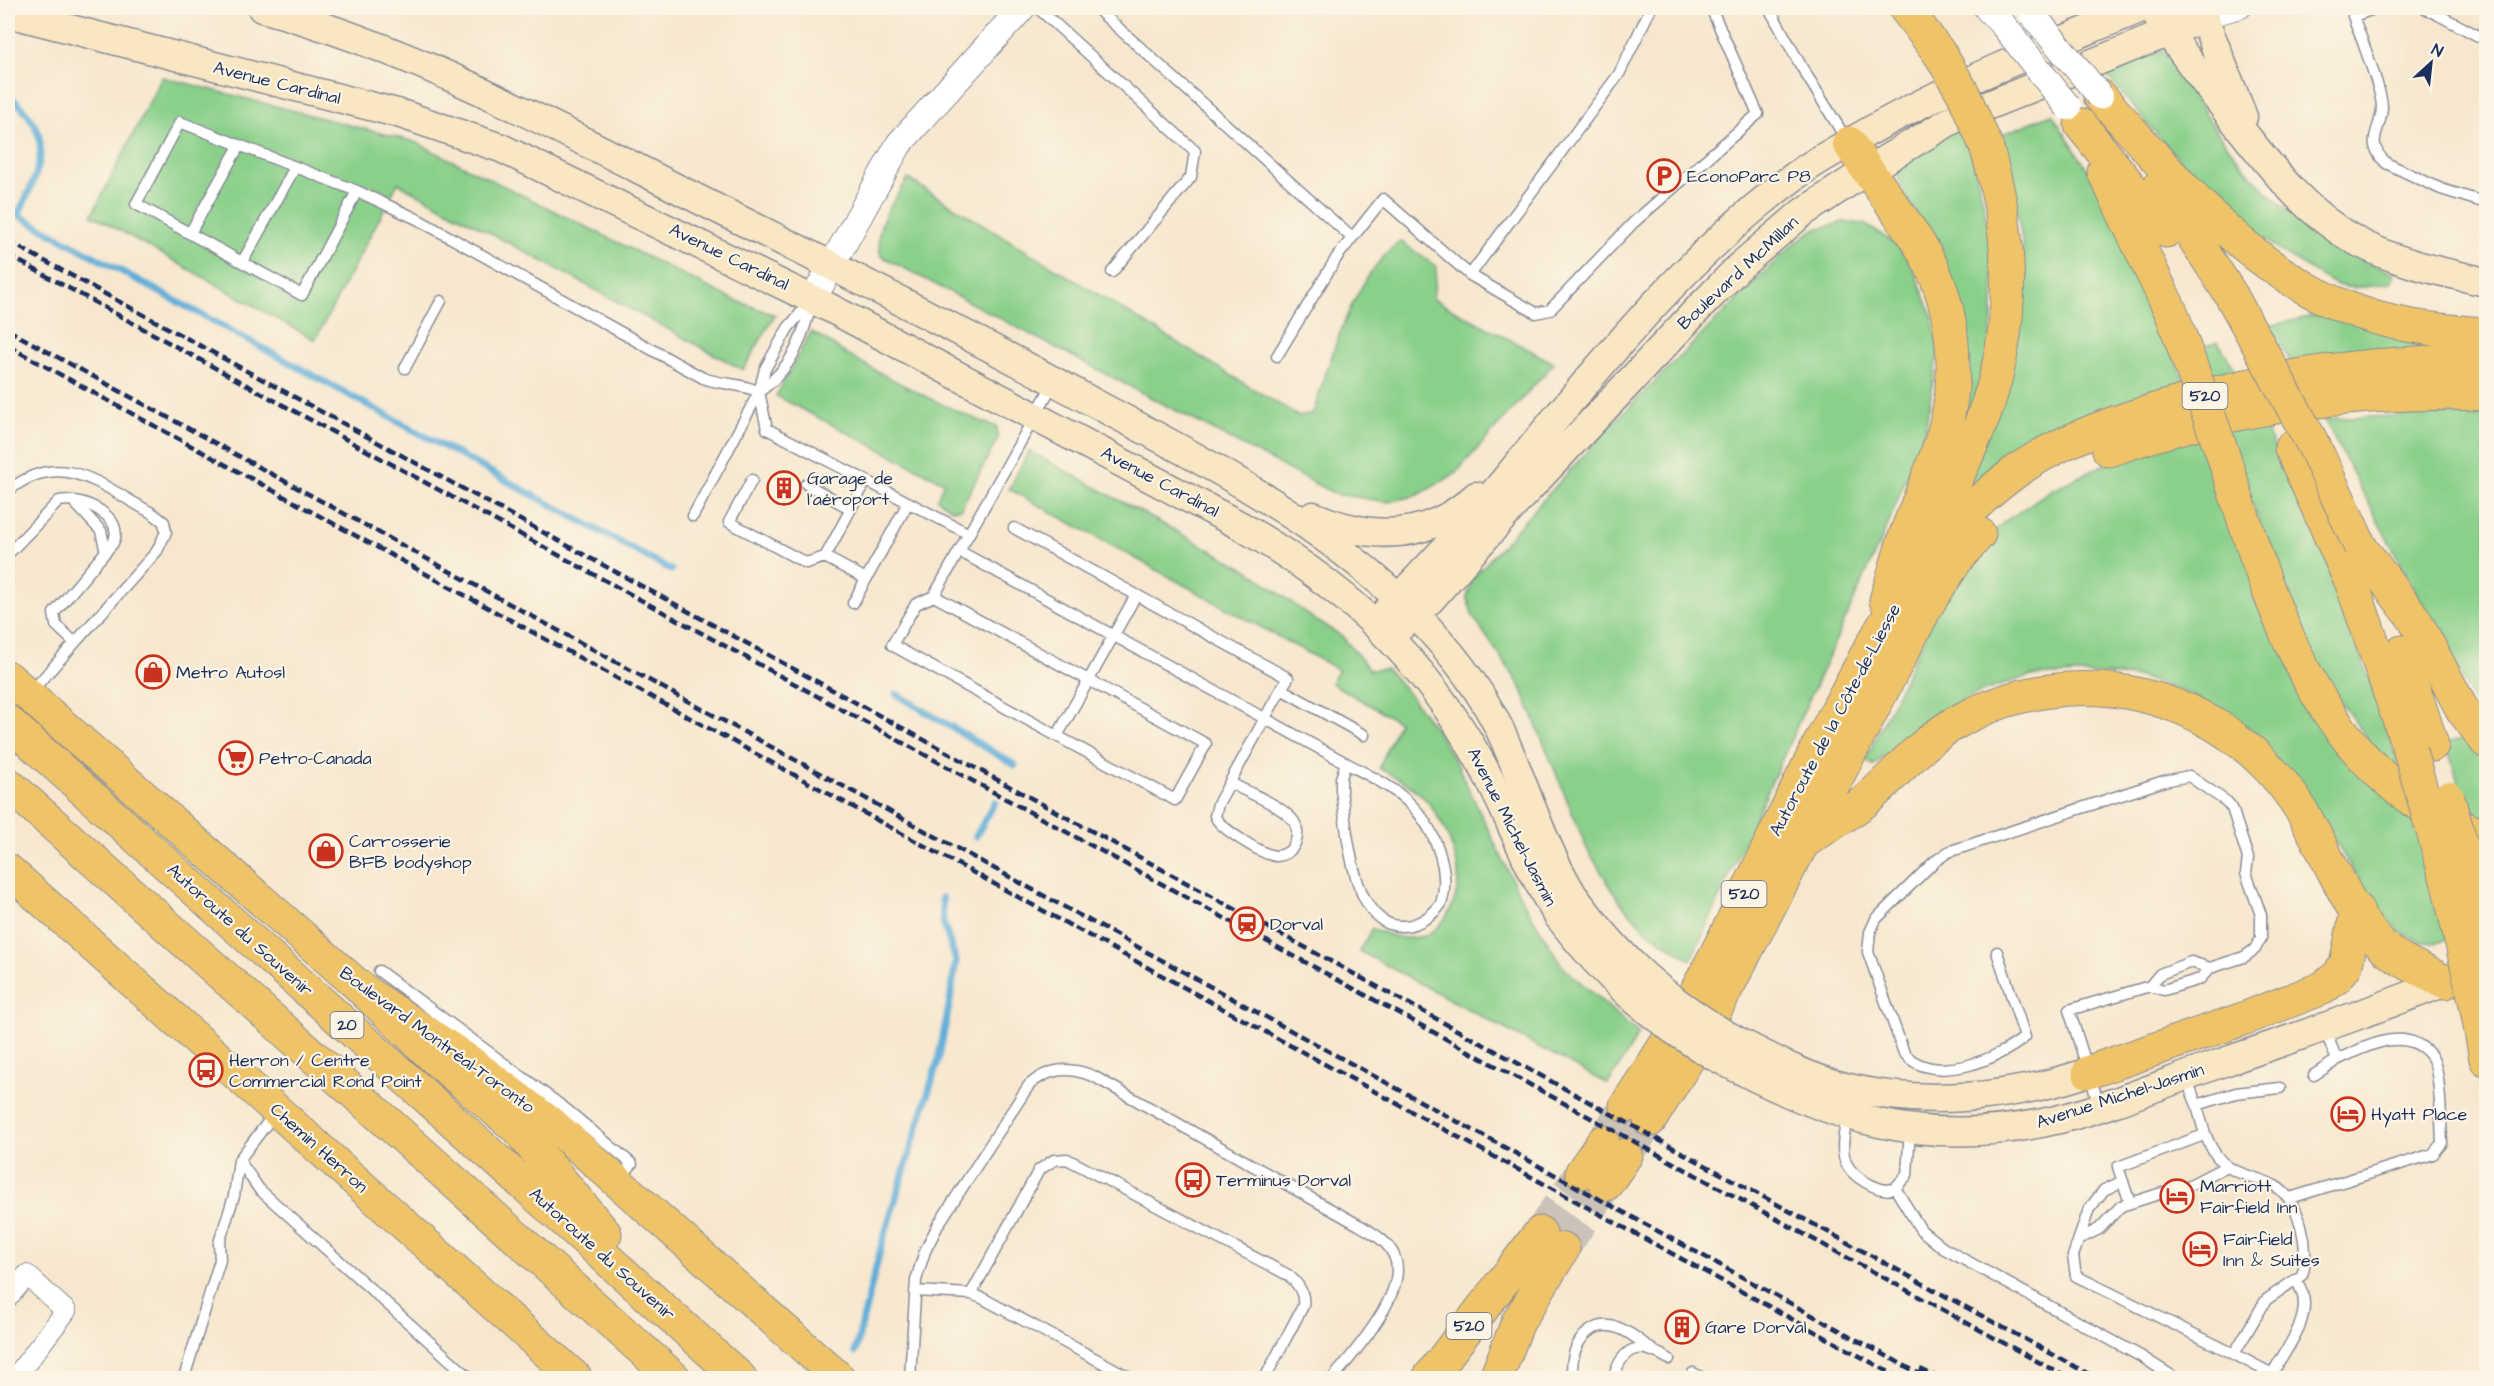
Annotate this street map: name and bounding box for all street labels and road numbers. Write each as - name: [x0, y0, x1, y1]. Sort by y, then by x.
- street label: Avenue Cardinal: [211, 55, 343, 111]
- street label: Boulevard McMillan: [1672, 210, 1804, 336]
- street label: Avenue Cardinal: [665, 217, 793, 297]
- road number: 520: [2182, 383, 2228, 409]
- street label: Avenue Cardinal: [1097, 440, 1224, 524]
- street label: Autoroute de la Côte-de-Liesse: [1763, 599, 1907, 840]
- street label: Avenue Michel-Jasmin: [1461, 743, 1563, 911]
- street label: Autoroute du Souvenir: [162, 858, 319, 1002]
- road number: 520: [1722, 881, 1766, 907]
- street label: Boulevard Montréal-Toronto: [334, 961, 540, 1119]
- road number: 20: [330, 1012, 364, 1038]
- street label: Avenue Michel-Jasmin: [2033, 1057, 2207, 1135]
- street label: Chemin Herron: [265, 1097, 373, 1199]
- street label: Autoroute du Souvenir: [524, 1182, 681, 1326]
- road number: 520: [1446, 1313, 1492, 1339]

